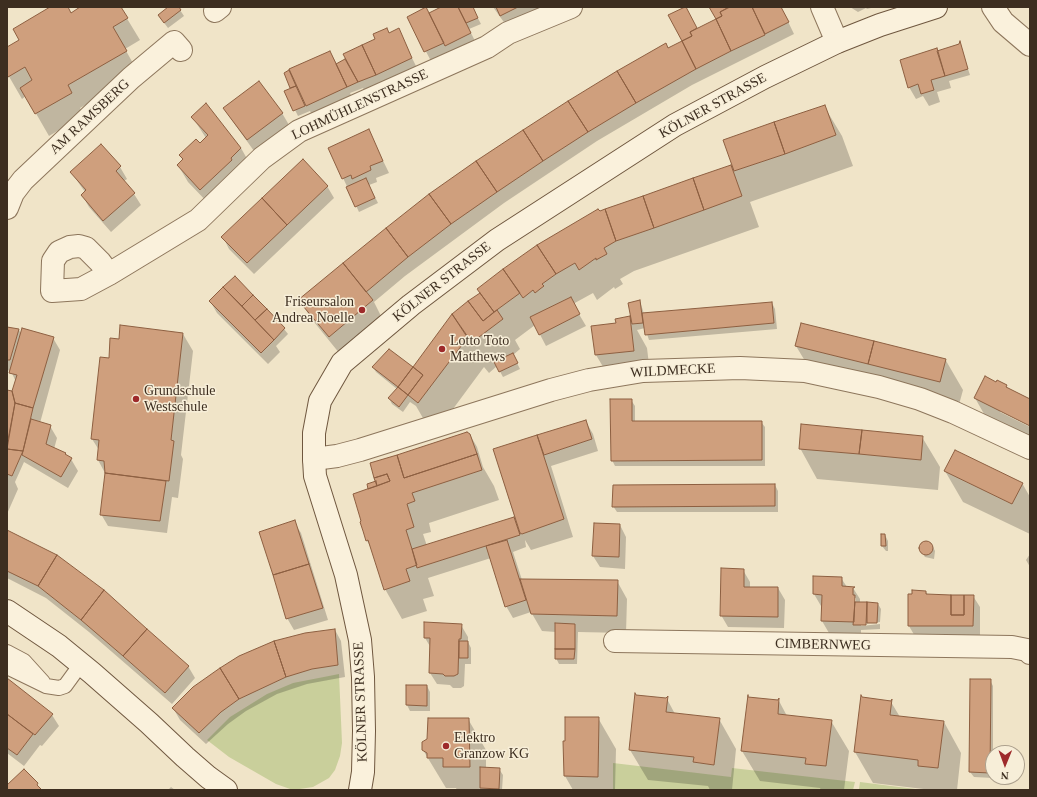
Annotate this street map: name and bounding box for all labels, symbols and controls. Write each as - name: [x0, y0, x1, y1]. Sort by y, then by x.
- street label: LOHMÜHLENSTRASSE: [289, 66, 431, 144]
- street label: KÖLNER STRASSE: [656, 70, 770, 142]
- street label: AM RAMSBERG: [47, 76, 133, 158]
- street label: KÖLNER STRASSE: [389, 238, 495, 326]
- place label: Friseursalon Andrea Noelle: [272, 294, 354, 326]
- marker: Friseursalon Andrea Noelle: [357, 305, 367, 315]
- place label: Lotto Toto Matthews: [450, 333, 509, 366]
- marker: Lotto Toto Matthews: [437, 344, 447, 354]
- street label: WILDMECKE: [630, 360, 716, 382]
- place label: Grundschule Westschule: [144, 383, 216, 416]
- marker: Grundschule Westschule: [131, 394, 141, 404]
- street label: CIMBERNWEG: [775, 636, 871, 654]
- street label: KÖLNER STRASSE: [351, 642, 371, 762]
- place label: Elektro Granzow KG: [454, 730, 529, 762]
- marker: Elektro Granzow KG: [441, 741, 451, 751]
- north arrow: [985, 745, 1025, 785]
- text: N: [1001, 770, 1009, 782]

